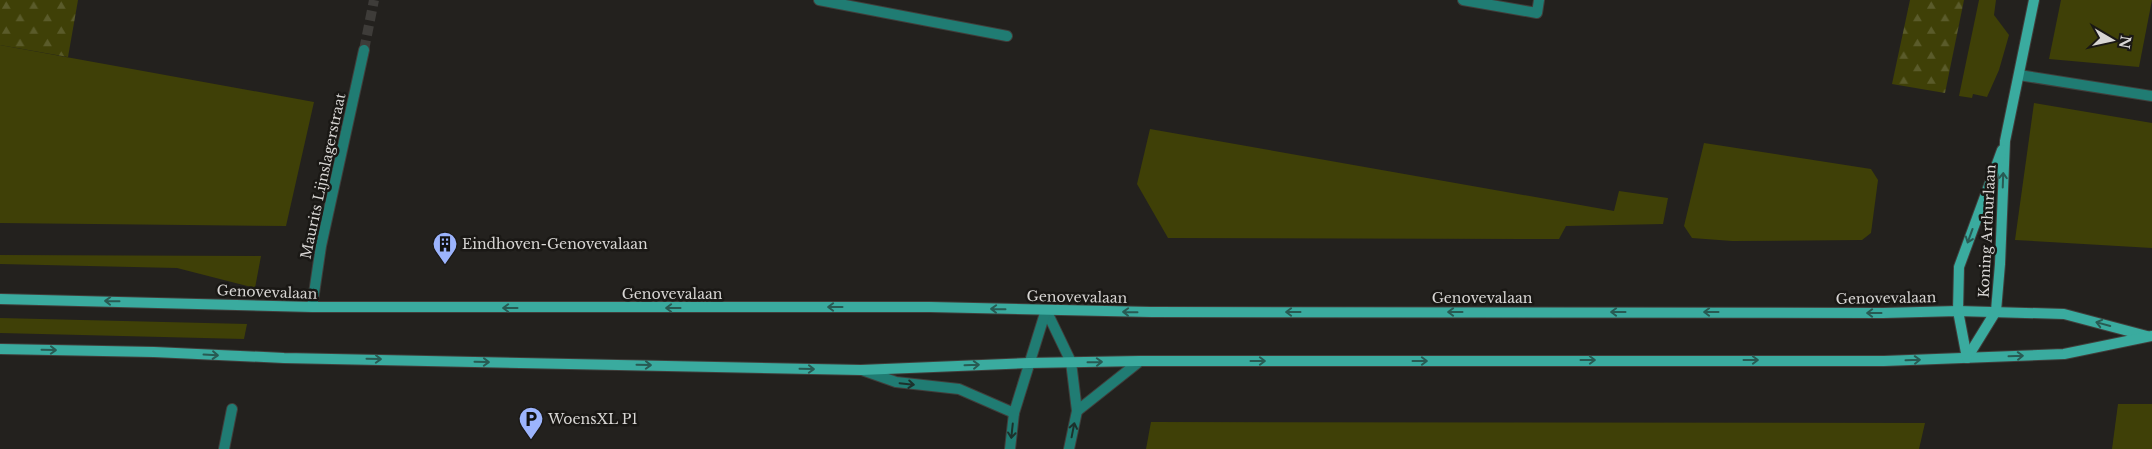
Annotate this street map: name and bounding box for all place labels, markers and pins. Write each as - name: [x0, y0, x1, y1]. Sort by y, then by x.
- building icon: Eindhoven-Genovevalaan: [432, 231, 458, 265]
- place label: Eindhoven-Genovevalaan: [462, 235, 648, 253]
- parking icon: WoensXL P1: [518, 406, 544, 440]
- place label: WoensXL P1: [547, 410, 638, 428]

